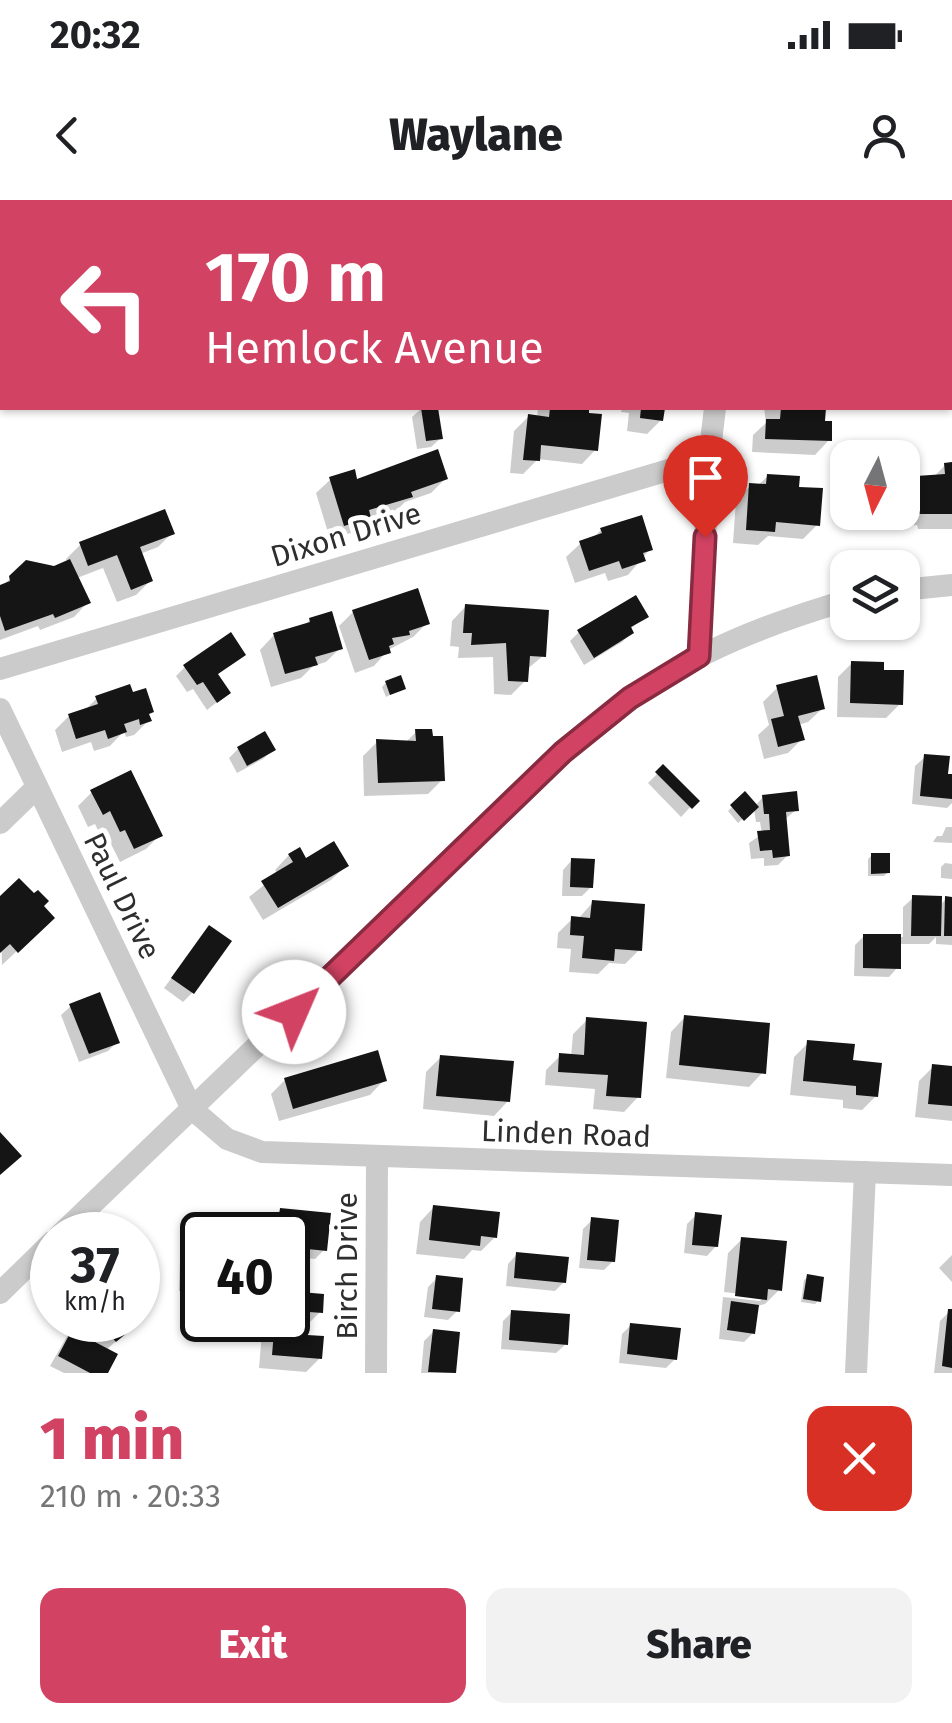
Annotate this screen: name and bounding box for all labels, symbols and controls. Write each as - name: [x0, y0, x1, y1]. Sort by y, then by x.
- text: 20:32: [50, 12, 141, 58]
- icon: back: [40, 108, 95, 163]
- text: Waylane: [389, 108, 563, 162]
- icon: person: [857, 108, 912, 163]
- text: 170 m: [205, 236, 386, 320]
- icon: left: [40, 240, 170, 370]
- text: Hemlock Avenue: [205, 321, 544, 375]
- pin: [663, 435, 748, 538]
- north arrow: [830, 440, 920, 530]
- map controls: [830, 440, 920, 640]
- icon: arrive: [678, 450, 733, 505]
- street label: Dixon Drive: [266, 495, 426, 575]
- button: layers: [830, 550, 920, 640]
- street label: Paul Drive: [76, 827, 168, 965]
- position arrow: [242, 960, 346, 1064]
- street label: Linden Road: [480, 1113, 652, 1155]
- street label: Birch Drive: [329, 1192, 365, 1340]
- speed limit sign: 40: [180, 1212, 310, 1342]
- text: 37: [70, 1235, 120, 1295]
- text: km/h: [64, 1287, 126, 1317]
- text: 1 min: [40, 1403, 184, 1475]
- button: close: [807, 1406, 912, 1511]
- text: 210 m · 20:33: [40, 1477, 221, 1515]
- button: Exit: [40, 1588, 466, 1703]
- button: Share: [486, 1588, 912, 1703]

